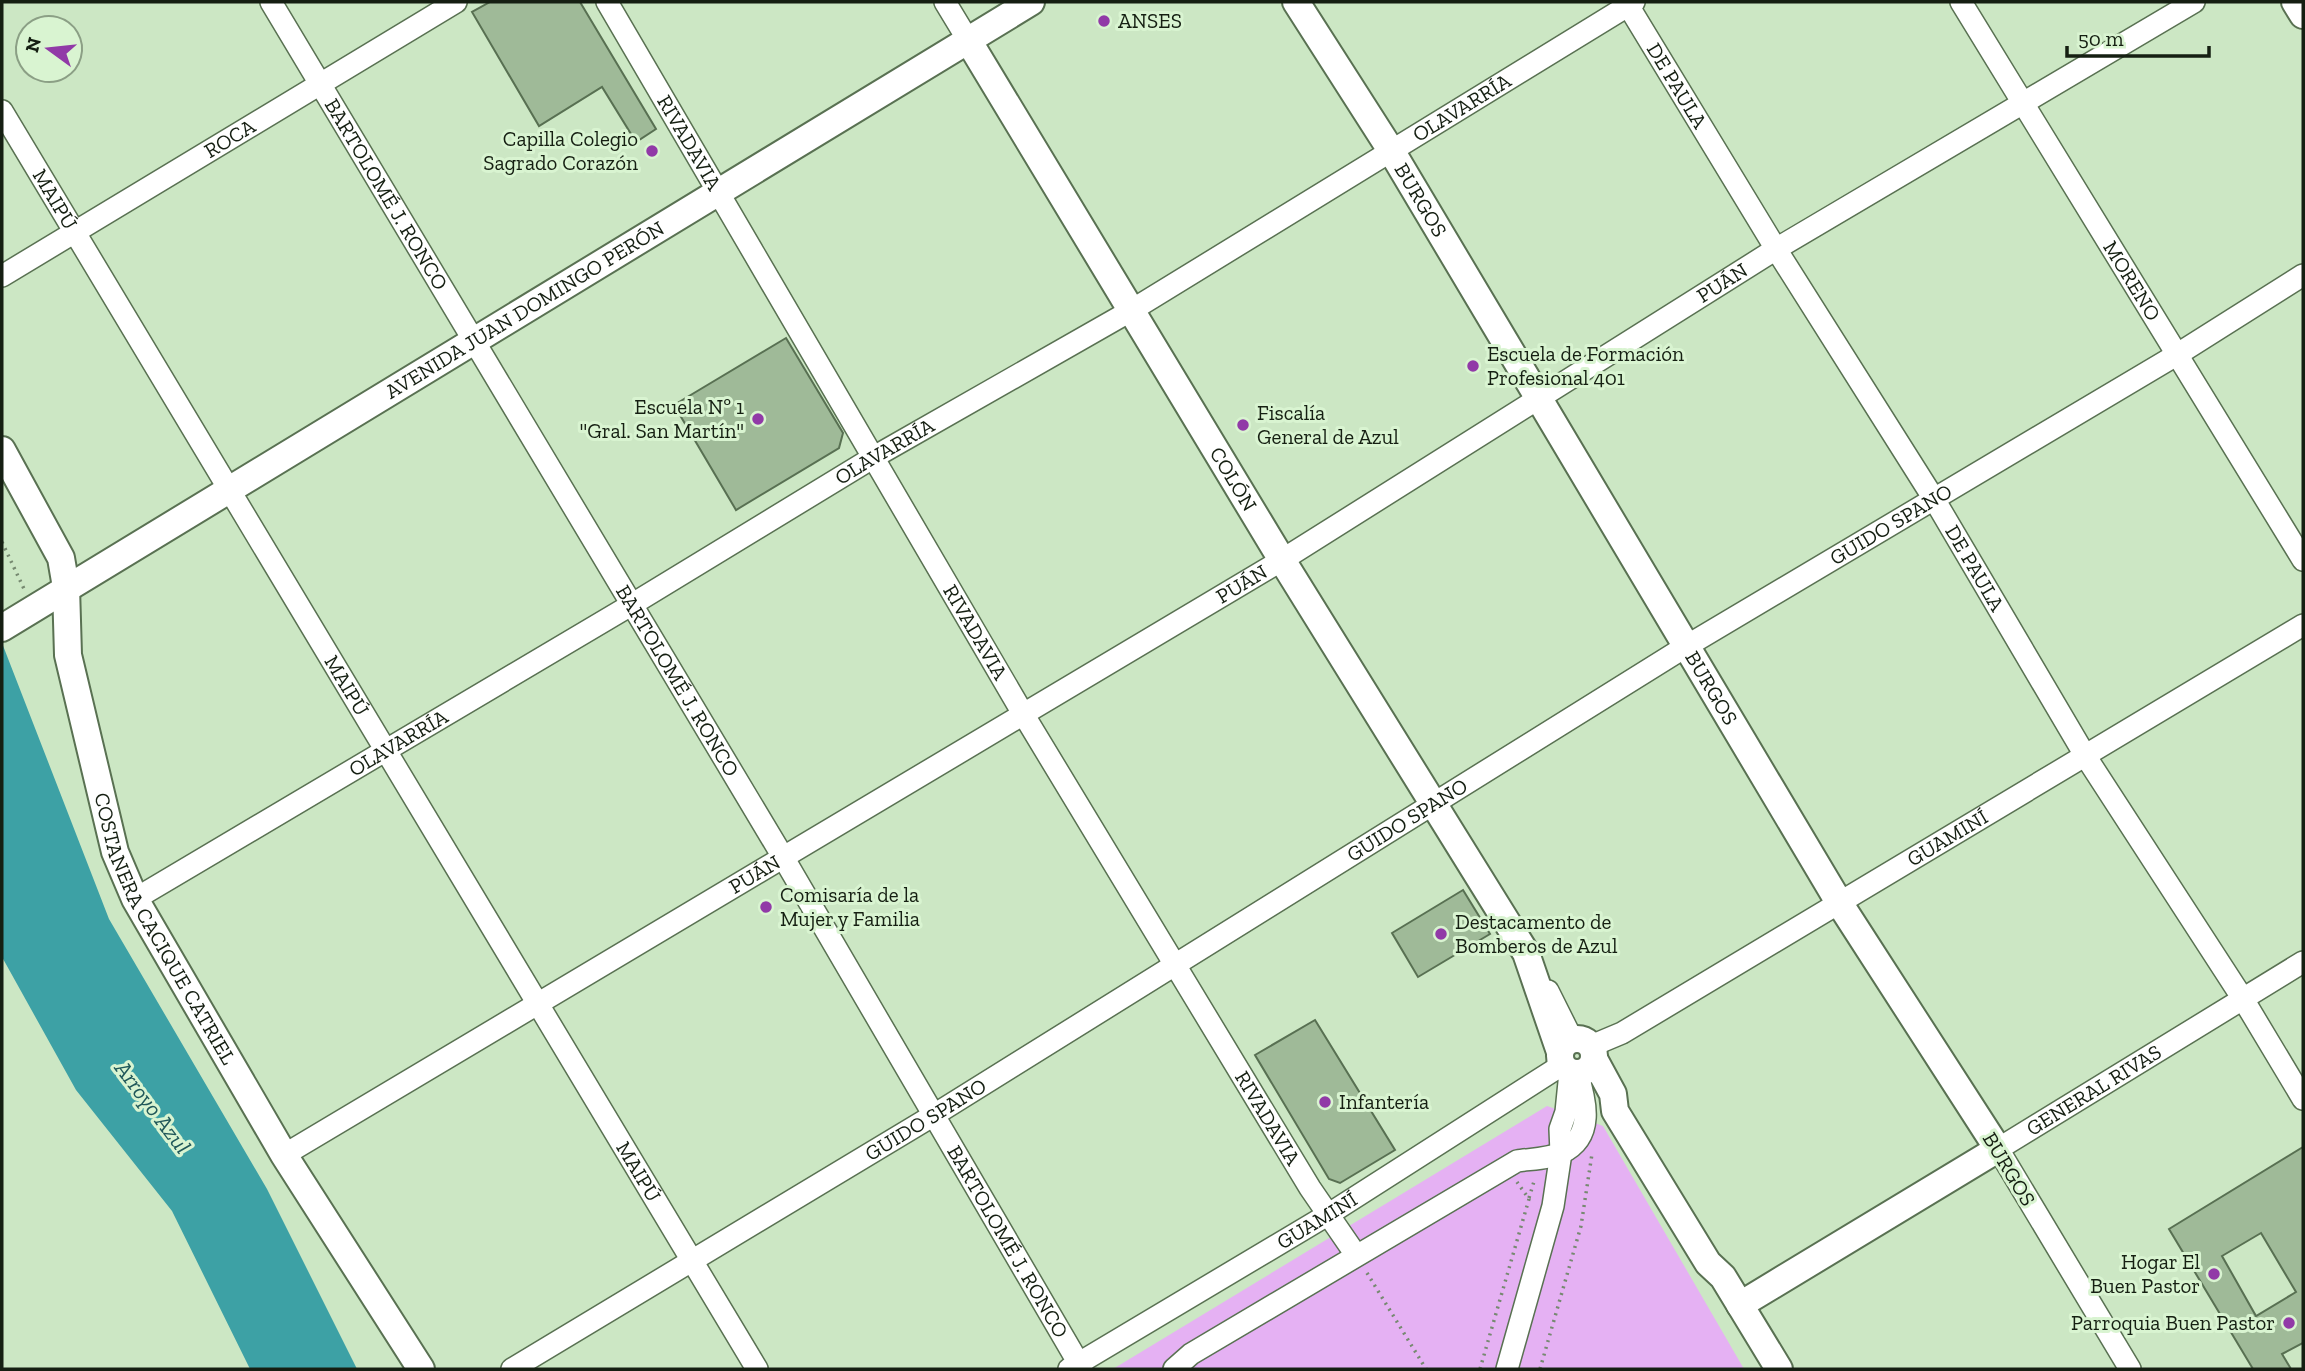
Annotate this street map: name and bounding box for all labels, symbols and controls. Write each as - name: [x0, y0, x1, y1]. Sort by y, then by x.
- place label: ANSES: [1118, 8, 1182, 33]
- marker: ANSES: [1096, 13, 1112, 29]
- north arrow: [14, 14, 84, 84]
- scale bar: [2067, 14, 2209, 58]
- text: 50 m: [2078, 26, 2124, 51]
- text: N: [20, 35, 46, 55]
- street label: DE PAULA: [1642, 38, 1713, 133]
- street label: OLAVARRÍA: [1408, 67, 1516, 147]
- street label: RIVADAVIA: [652, 90, 727, 195]
- street label: BARTOLOMÉ J. RONCO: [320, 94, 453, 294]
- street label: ROCA: [199, 113, 260, 163]
- place label: Capilla Colegio Sagrado Corazón: [483, 126, 638, 175]
- marker: Capilla Colegio Sagrado Corazón: [644, 143, 660, 159]
- street label: BURGOS: [1389, 158, 1453, 241]
- street label: MAIPÚ: [28, 164, 83, 234]
- street label: AVENIDA JUAN DOMINGO PERÓN: [380, 215, 669, 404]
- street label: MORENO: [2098, 236, 2166, 325]
- street label: PUÁN: [1692, 257, 1752, 308]
- place label: Escuela de Formación Profesional 401: [1487, 341, 1684, 390]
- marker: Escuela de Formación Profesional 401: [1465, 358, 1481, 374]
- place label: Escuela Nº 1 "Gral. San Martín": [579, 394, 744, 443]
- place label: Fiscalía General de Azul: [1257, 400, 1399, 449]
- marker: Escuela Nº 1 "Gral. San Martín": [750, 411, 766, 427]
- street label: OLAVARRÍA: [830, 412, 939, 490]
- marker: Fiscalía General de Azul: [1235, 417, 1251, 433]
- street label: COLÓN: [1205, 442, 1263, 516]
- street label: GUIDO SPANO: [1825, 478, 1956, 570]
- street label: DE PAULA: [1940, 520, 2010, 616]
- street label: PUÁN: [1211, 559, 1272, 608]
- street label: BARTOLOMÉ J. RONCO: [611, 580, 745, 781]
- street label: RIVADAVIA: [938, 580, 1014, 684]
- street label: BURGOS: [1680, 646, 1743, 729]
- street label: MAIPÚ: [320, 650, 375, 720]
- street label: OLAVARRÍA: [344, 703, 452, 782]
- street label: GUIDO SPANO: [1342, 773, 1472, 867]
- street label: COSTANERA CACIQUE CATRIEL: [89, 790, 242, 1069]
- street label: GUAMINÍ: [1902, 804, 1992, 871]
- street label: PUÁN: [724, 849, 785, 899]
- place label: Comisaría de la Mujer y Familia: [780, 882, 920, 932]
- marker: Comisaría de la Mujer y Familia: [758, 899, 774, 915]
- place label: Destacamento de Bomberos de Azul: [1455, 909, 1618, 958]
- marker: Destacamento de Bomberos de Azul: [1433, 926, 1449, 942]
- street label: GENERAL RIVAS: [2022, 1039, 2166, 1141]
- water label: Arroyo Azul: [108, 1054, 197, 1159]
- street label: RIVADAVIA: [1230, 1066, 1306, 1170]
- street label: GUIDO SPANO: [860, 1073, 991, 1166]
- place label: Infantería: [1339, 1089, 1429, 1114]
- marker: Infantería: [1317, 1094, 1333, 1110]
- street label: BURGOS: [1978, 1127, 2041, 1210]
- street label: MAIPÚ: [611, 1137, 667, 1206]
- street label: BARTOLOMÉ J. RONCO: [942, 1141, 1074, 1342]
- street label: GUAMINÍ: [1272, 1186, 1362, 1254]
- place label: Hogar El Buen Pastor: [2090, 1249, 2200, 1298]
- marker: Hogar El Buen Pastor: [2206, 1266, 2222, 1282]
- place label: Parroquia Buen Pastor: [2071, 1310, 2275, 1335]
- marker: Parroquia Buen Pastor: [2281, 1315, 2297, 1331]

